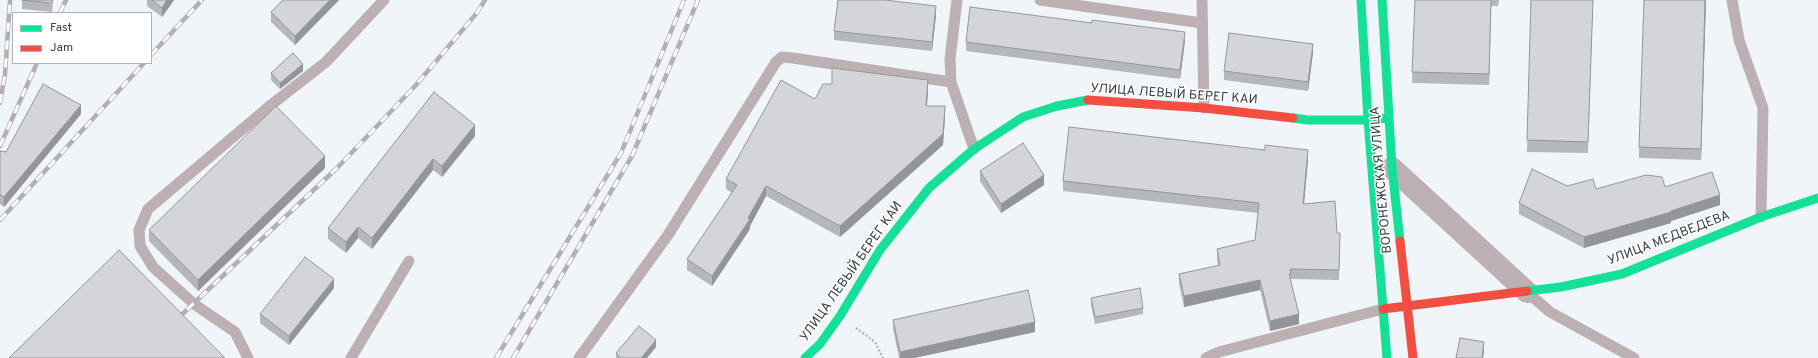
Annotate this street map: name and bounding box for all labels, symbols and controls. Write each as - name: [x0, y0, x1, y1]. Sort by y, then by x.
- legend: [12, 12, 152, 64]
- text: Fast: [50, 20, 72, 36]
- text: Jam: [50, 40, 73, 56]
- street label: УЛИЦА ЛЕВЫЙ БЕРЕГ КАИ: [1090, 81, 1258, 109]
- street label: ВОРОНЕЖСКАЯ УЛИЦА: [1368, 106, 1396, 254]
- street label: УЛИЦА ЛЕВЫЙ БЕРЕГ КАИ: [798, 199, 906, 345]
- street label: УЛИЦА МЕДВЕДЕВА: [1606, 209, 1732, 269]

